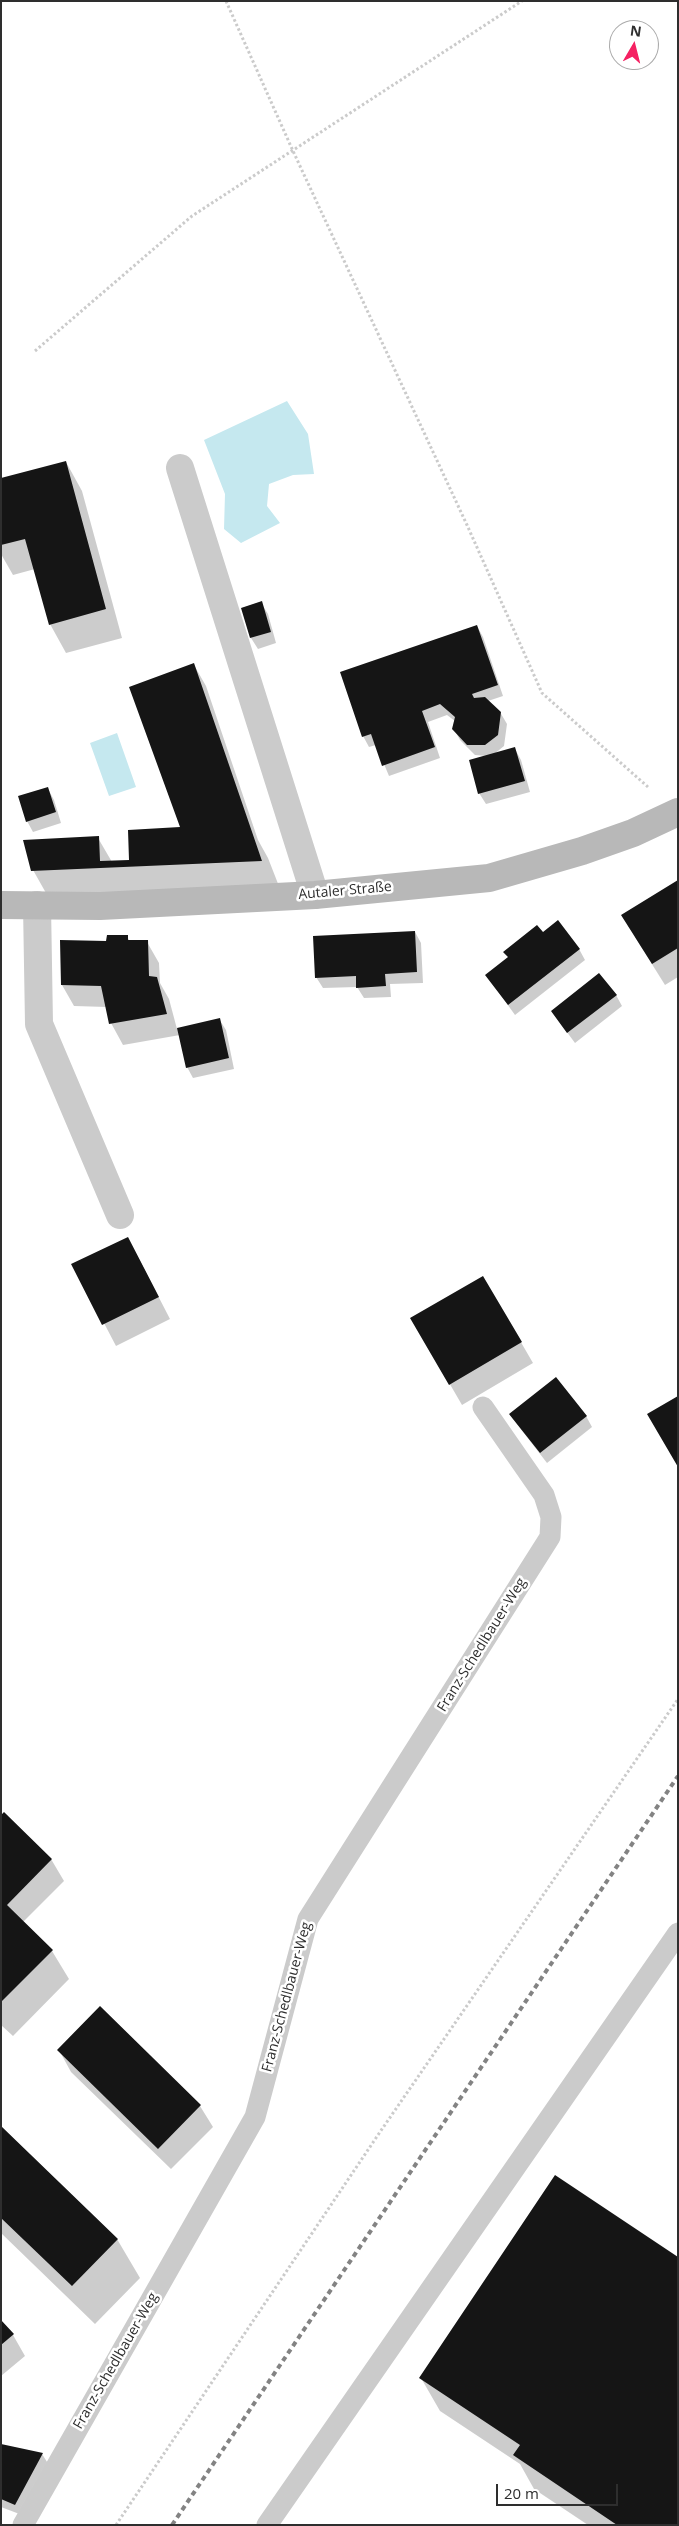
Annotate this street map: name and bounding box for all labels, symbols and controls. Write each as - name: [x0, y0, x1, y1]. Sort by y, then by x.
- north arrow: [609, 20, 659, 70]
- text: N: [629, 20, 643, 41]
- street label: Autaler Straße: [298, 879, 392, 903]
- street label: Franz-Schedlbauer-Weg: [434, 1575, 530, 1715]
- street label: Franz-Schedlbauer-Weg: [259, 1920, 315, 2074]
- street label: Franz-Schedlbauer-Weg: [70, 2290, 162, 2432]
- scale bar: [499, 2474, 622, 2506]
- text: 20 m: [504, 2483, 539, 2503]

